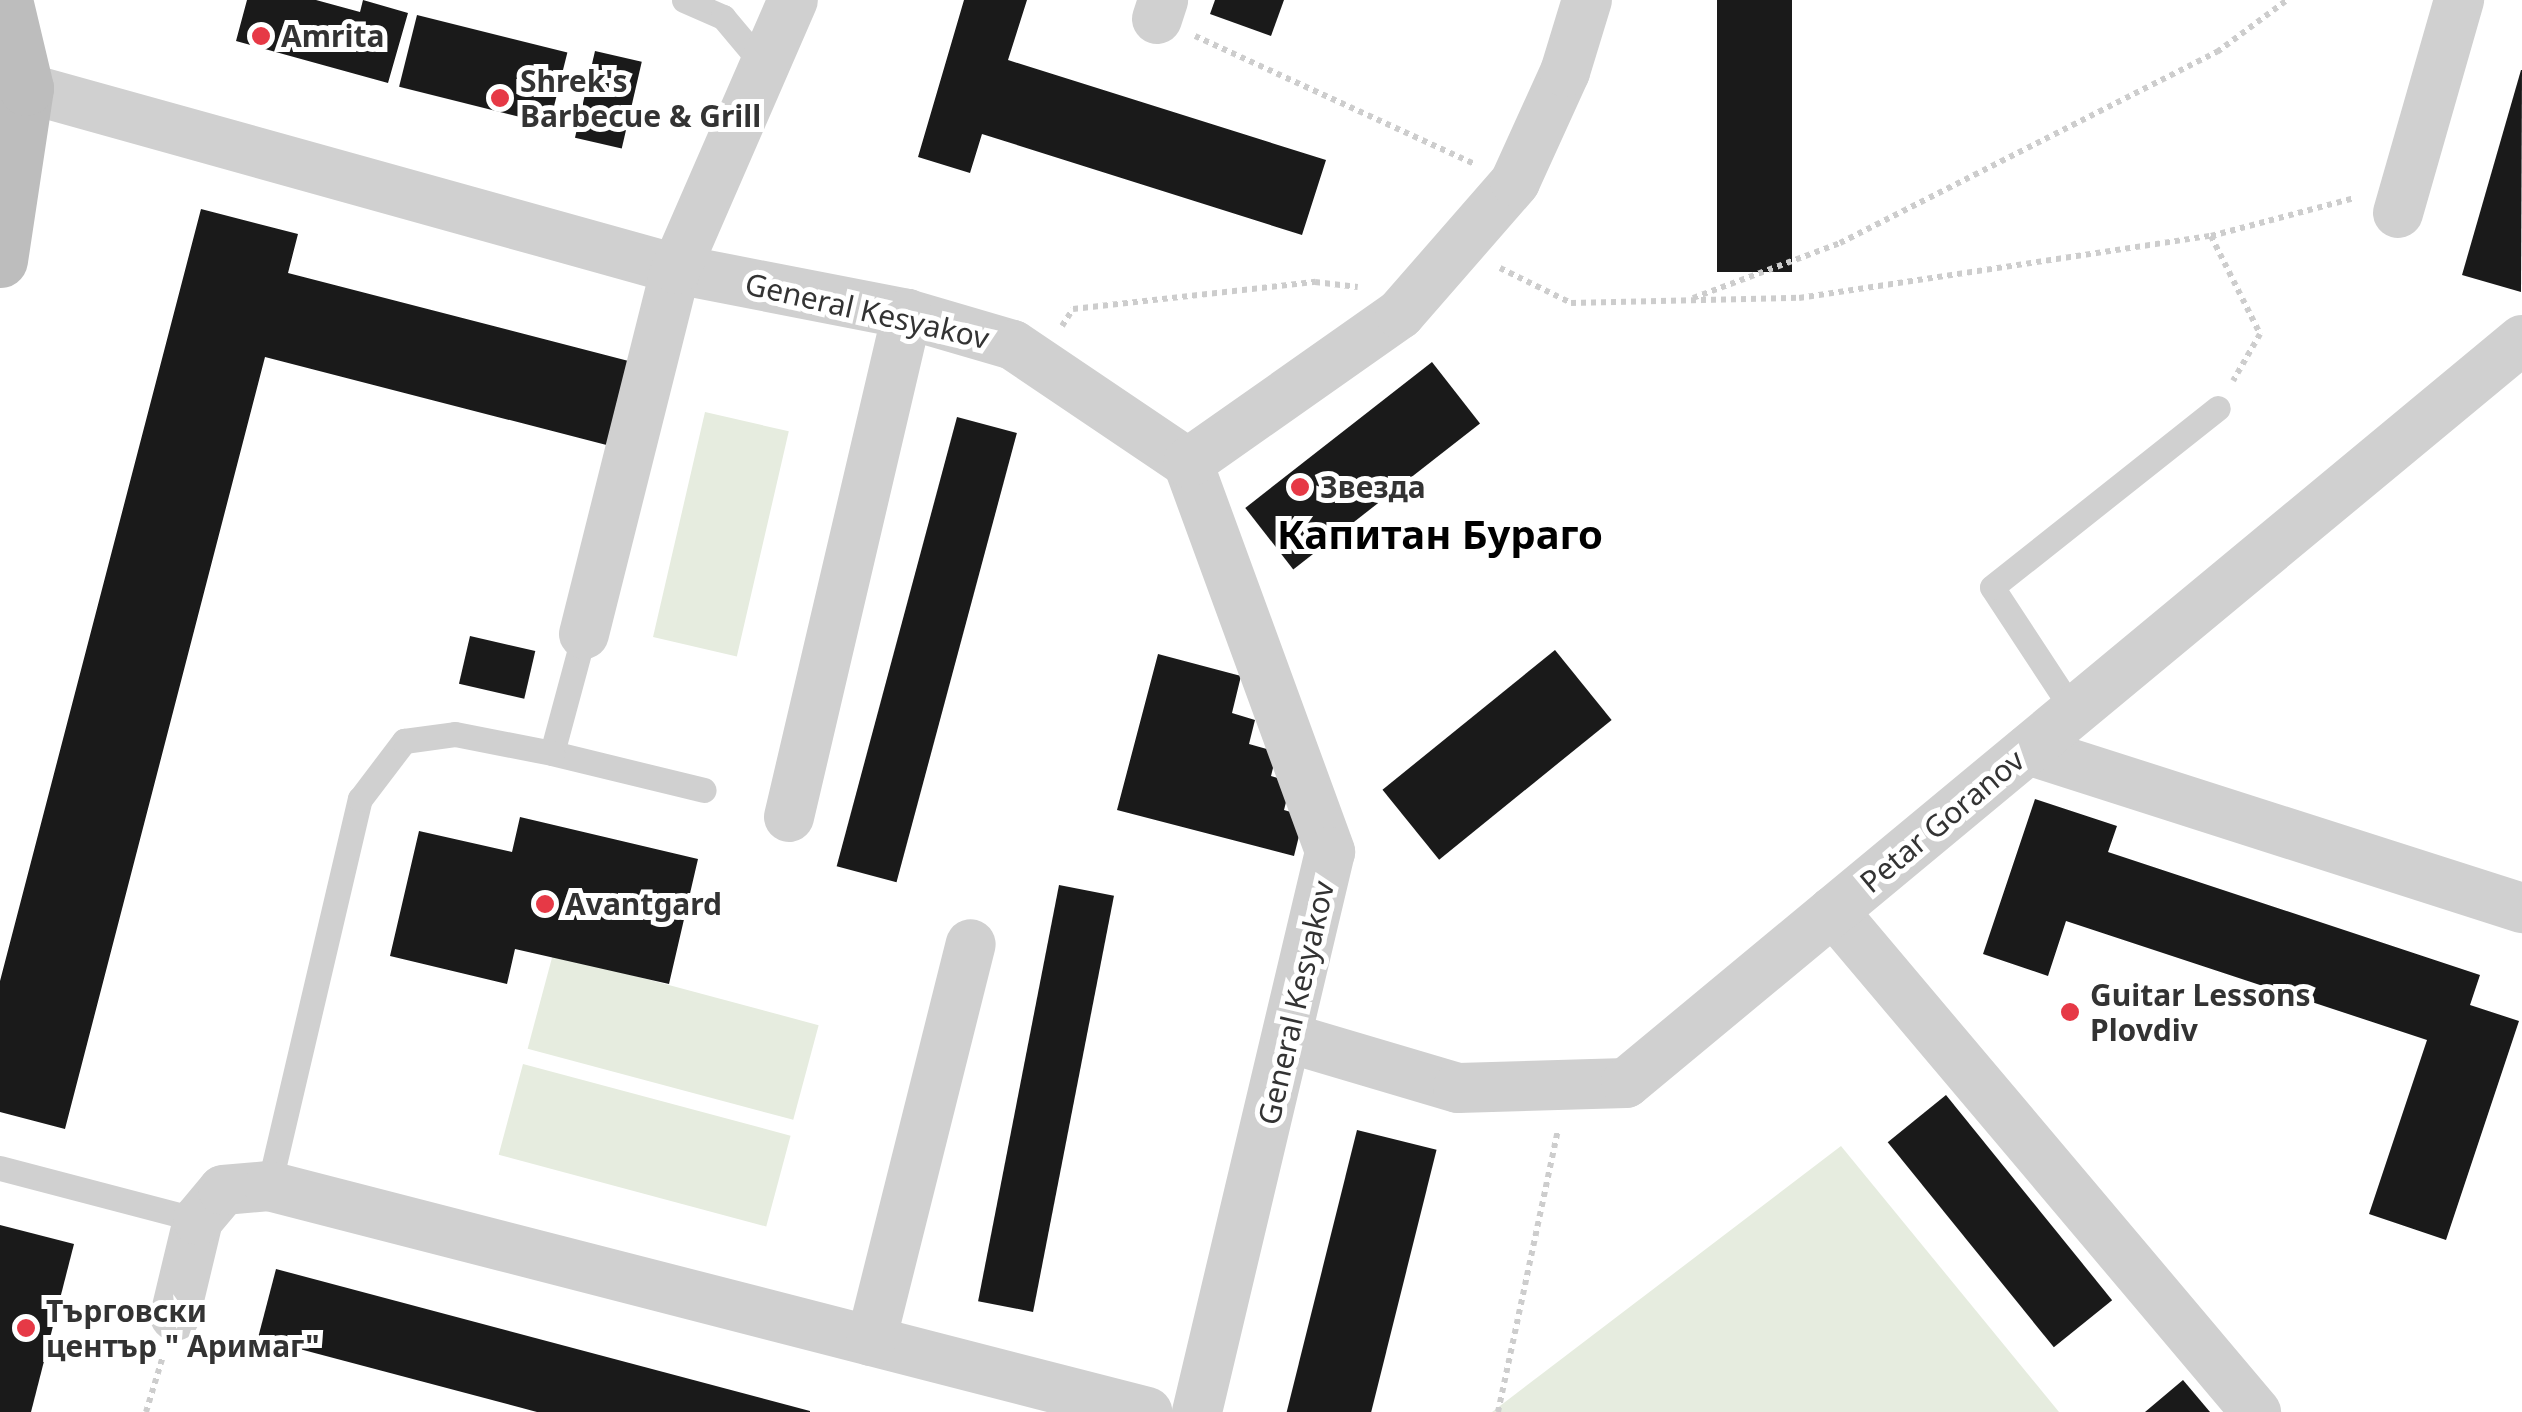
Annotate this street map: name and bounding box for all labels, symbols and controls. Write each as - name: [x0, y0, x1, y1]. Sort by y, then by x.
- place label: Amrita: [281, 18, 384, 54]
- marker: Amrita: [250, 25, 272, 47]
- place label: Shrek's Barbecue & Grill: [520, 63, 761, 134]
- marker: Shrek's Barbecue & Grill: [489, 87, 511, 109]
- street label: General Kesyakov: [742, 265, 992, 357]
- place label: Звезда: [1320, 469, 1426, 505]
- marker: Звезда: [1289, 476, 1311, 498]
- district label: Капитан Бураго: [1277, 510, 1603, 558]
- street label: Petar Goranov: [1853, 742, 2031, 900]
- street label: General Kesyakov: [1250, 878, 1342, 1128]
- place label: Avantgard: [565, 886, 722, 922]
- marker: Avantgard: [534, 893, 556, 915]
- place label: Guitar Lessons Plovdiv: [2090, 977, 2310, 1048]
- marker: Guitar Lessons Plovdiv: [2059, 1001, 2081, 1023]
- place label: Търговски център " Аримаг": [46, 1293, 320, 1364]
- marker: Търговски център " Аримаг": [15, 1317, 37, 1339]

